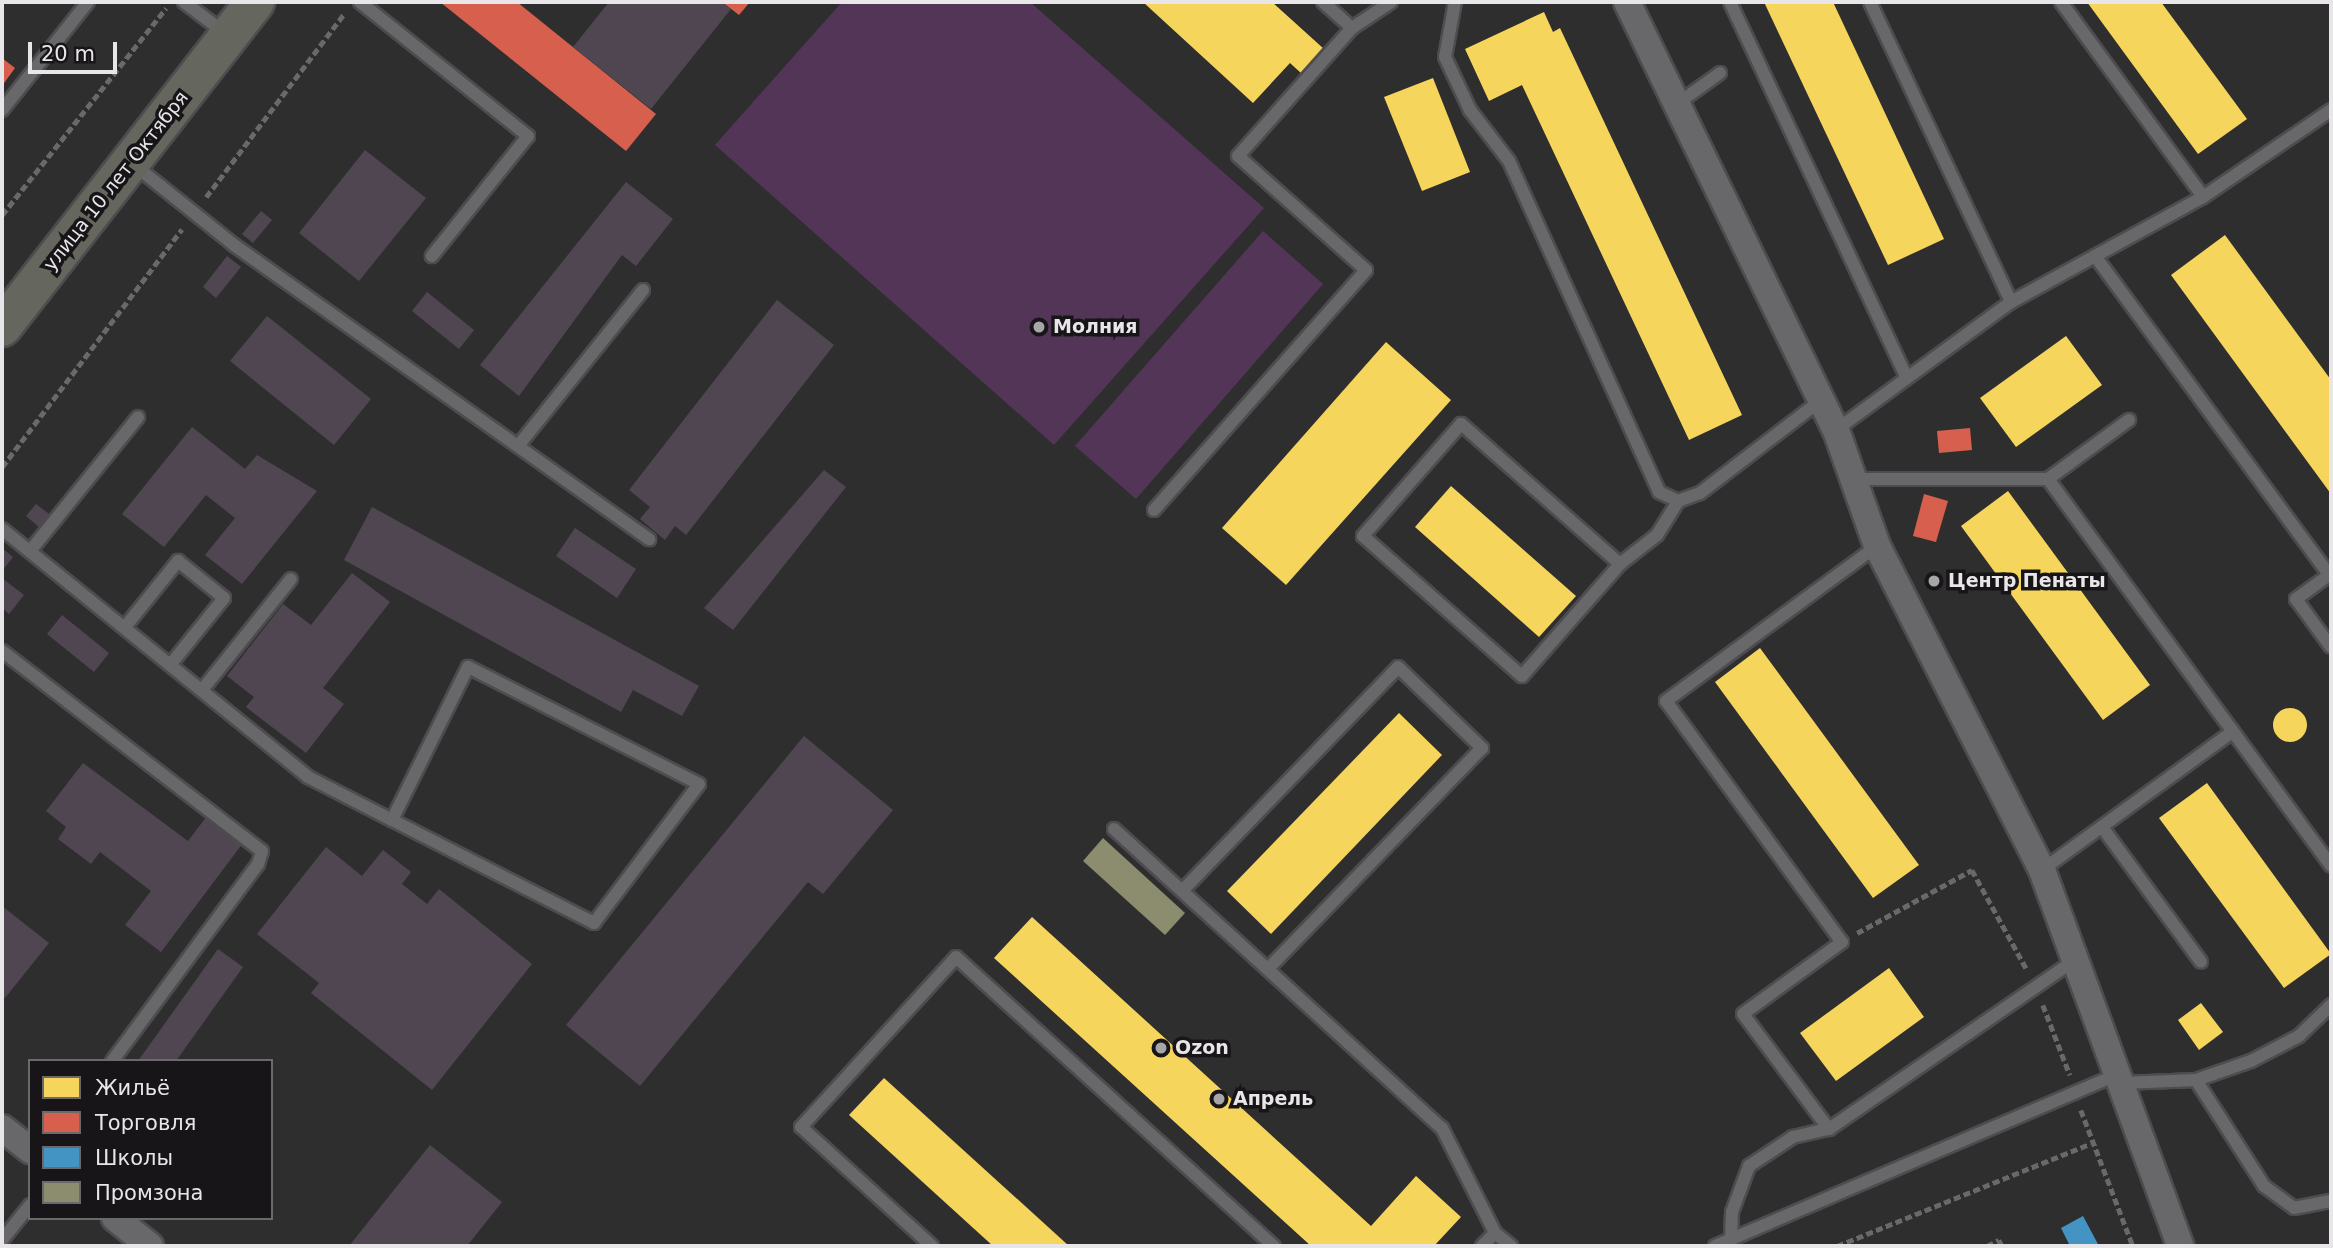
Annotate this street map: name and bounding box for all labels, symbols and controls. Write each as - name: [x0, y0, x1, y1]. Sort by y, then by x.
- scale bar: [32, 28, 121, 72]
- text: 20 m: [41, 42, 95, 66]
- street label: улица 10 лет Октября: [39, 87, 193, 275]
- place label: Молния: [1053, 316, 1138, 338]
- marker: Молния: [1031, 319, 1047, 335]
- place label: Центр Пенаты: [1948, 570, 2106, 592]
- marker: Центр Пенаты: [1926, 573, 1942, 589]
- place label: Ozon: [1175, 1037, 1229, 1059]
- marker: Ozon: [1153, 1040, 1169, 1056]
- legend: [28, 1059, 273, 1220]
- text: Жильё: [95, 1076, 170, 1100]
- place label: Апрель: [1233, 1088, 1313, 1110]
- marker: Апрель: [1211, 1091, 1227, 1107]
- text: Торговля: [95, 1111, 196, 1135]
- text: Школы: [95, 1146, 173, 1170]
- text: Промзона: [95, 1181, 203, 1205]

